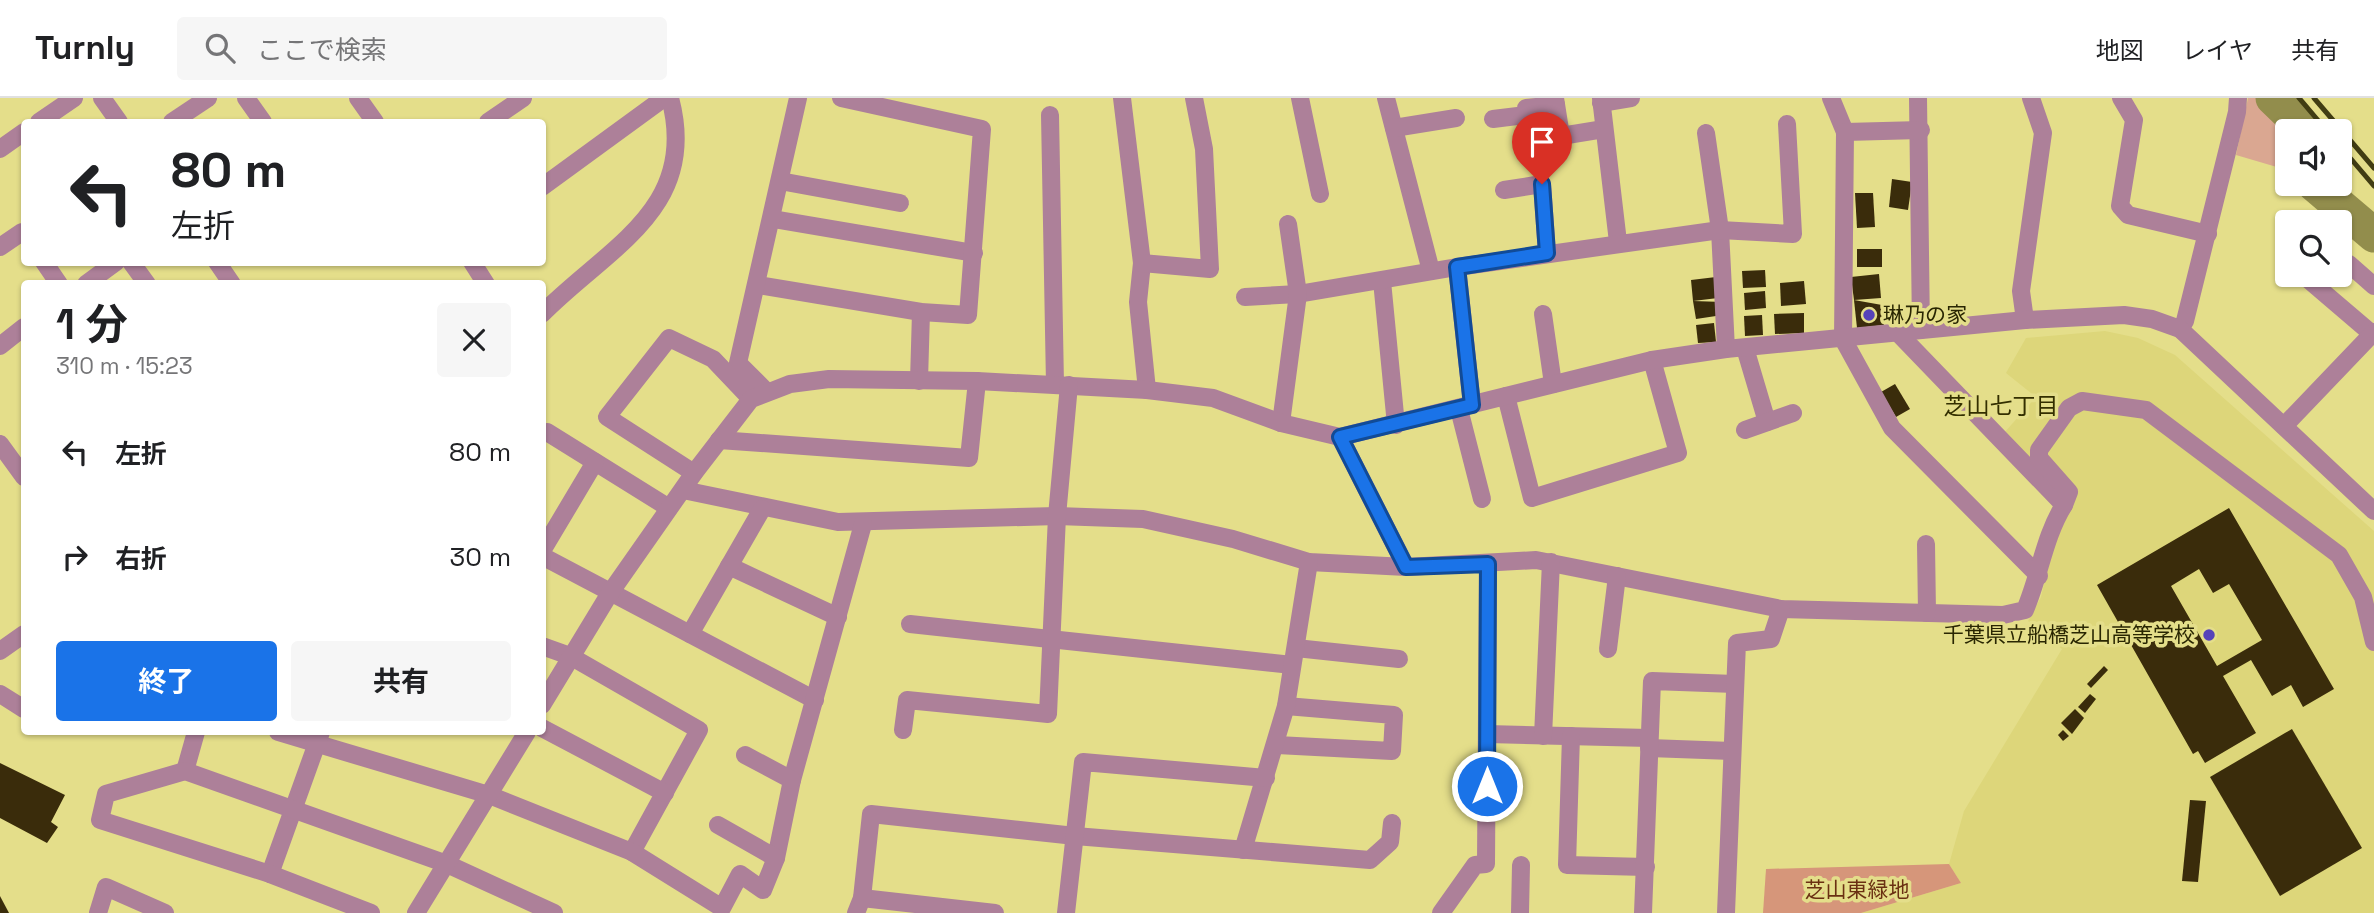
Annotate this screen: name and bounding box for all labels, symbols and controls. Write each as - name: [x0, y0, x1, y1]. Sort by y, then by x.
- search box: [177, 17, 667, 80]
- text: Turnly: [35, 27, 135, 69]
- icon: search: [201, 29, 239, 67]
- text: ここで検索: [257, 33, 387, 67]
- text: 地図: [2096, 35, 2144, 66]
- text: レイヤ: [2182, 35, 2253, 66]
- text: 共有: [2291, 35, 2339, 66]
- pin: [1512, 112, 1572, 184]
- map controls: [2275, 119, 2352, 287]
- button: sound: [2275, 119, 2352, 196]
- icon: arrive: [1523, 123, 1561, 161]
- text: 80 m: [171, 139, 286, 201]
- icon: left: [56, 147, 147, 238]
- text: 左折: [171, 206, 235, 246]
- button: search: [2275, 210, 2352, 287]
- text: 1 分: [56, 298, 128, 351]
- place label: 琳乃の家: [1883, 301, 1967, 328]
- button: close: [437, 303, 511, 377]
- marker: 琳乃の家: [1861, 307, 1877, 323]
- text: 310 m · 15:23: [56, 351, 193, 381]
- district label: 芝山七丁目: [1944, 391, 2059, 421]
- icon: left: [56, 433, 94, 471]
- text: 80 m: [449, 435, 511, 469]
- text: 左折: [115, 437, 167, 471]
- icon: right: [56, 538, 94, 576]
- text: 30 m: [450, 540, 511, 574]
- text: 右折: [115, 542, 167, 576]
- place label: 千葉県立船橋芝山高等学校: [1943, 621, 2195, 648]
- marker: 千葉県立船橋芝山高等学校: [2201, 627, 2217, 643]
- button: 終了: [56, 641, 277, 721]
- button: 共有: [291, 641, 511, 721]
- position arrow: [1450, 749, 1524, 823]
- park label: 芝山東緑地: [1805, 876, 1910, 903]

